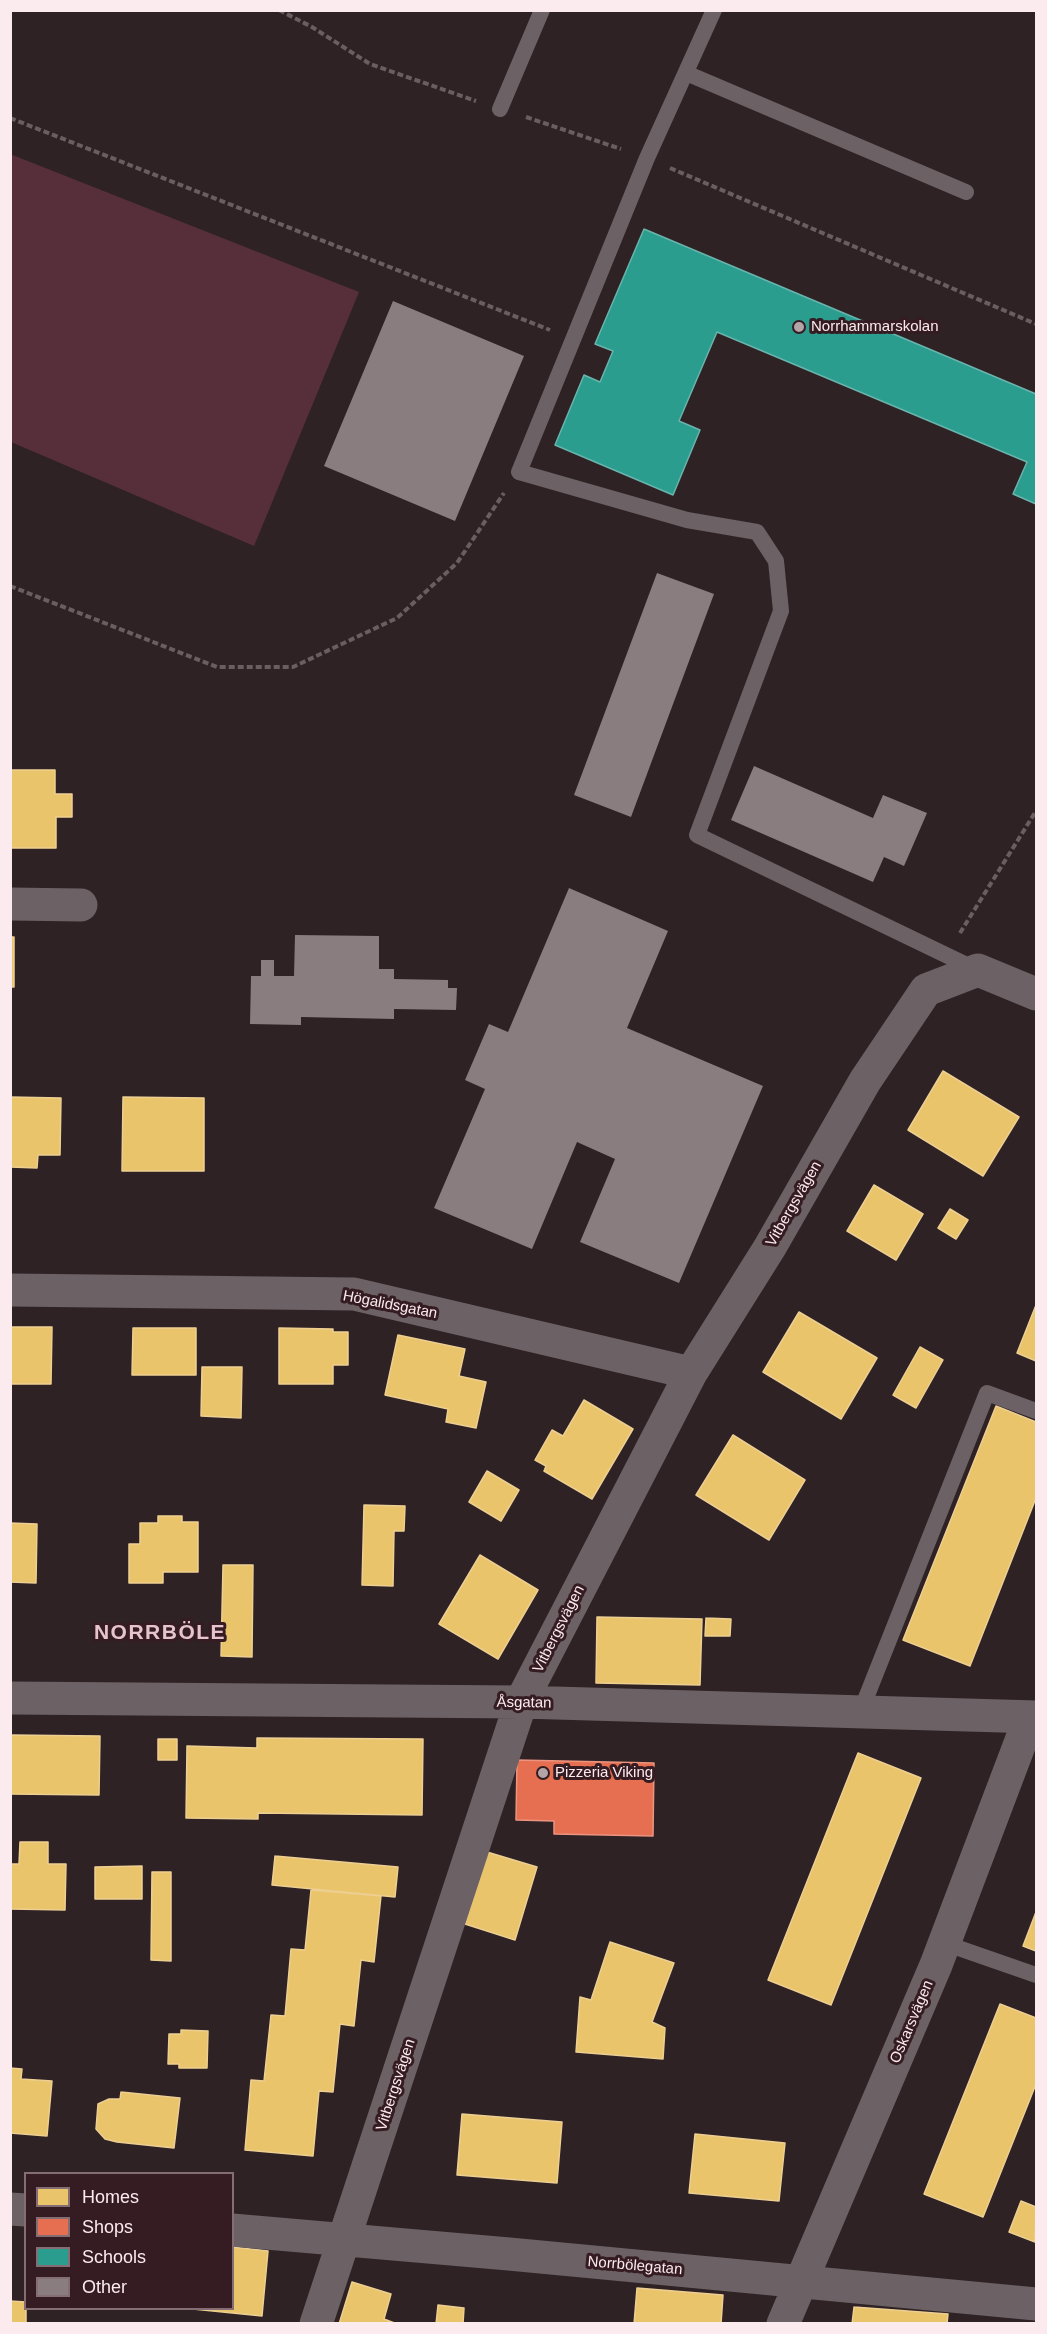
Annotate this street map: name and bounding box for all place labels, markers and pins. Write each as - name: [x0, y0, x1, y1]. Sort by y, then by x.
- place label: Norrhammarskolan: [811, 318, 939, 336]
- marker: Norrhammarskolan: [792, 320, 806, 334]
- place label: Pizzeria Viking: [555, 1764, 653, 1782]
- marker: Pizzeria Viking: [536, 1766, 550, 1780]

